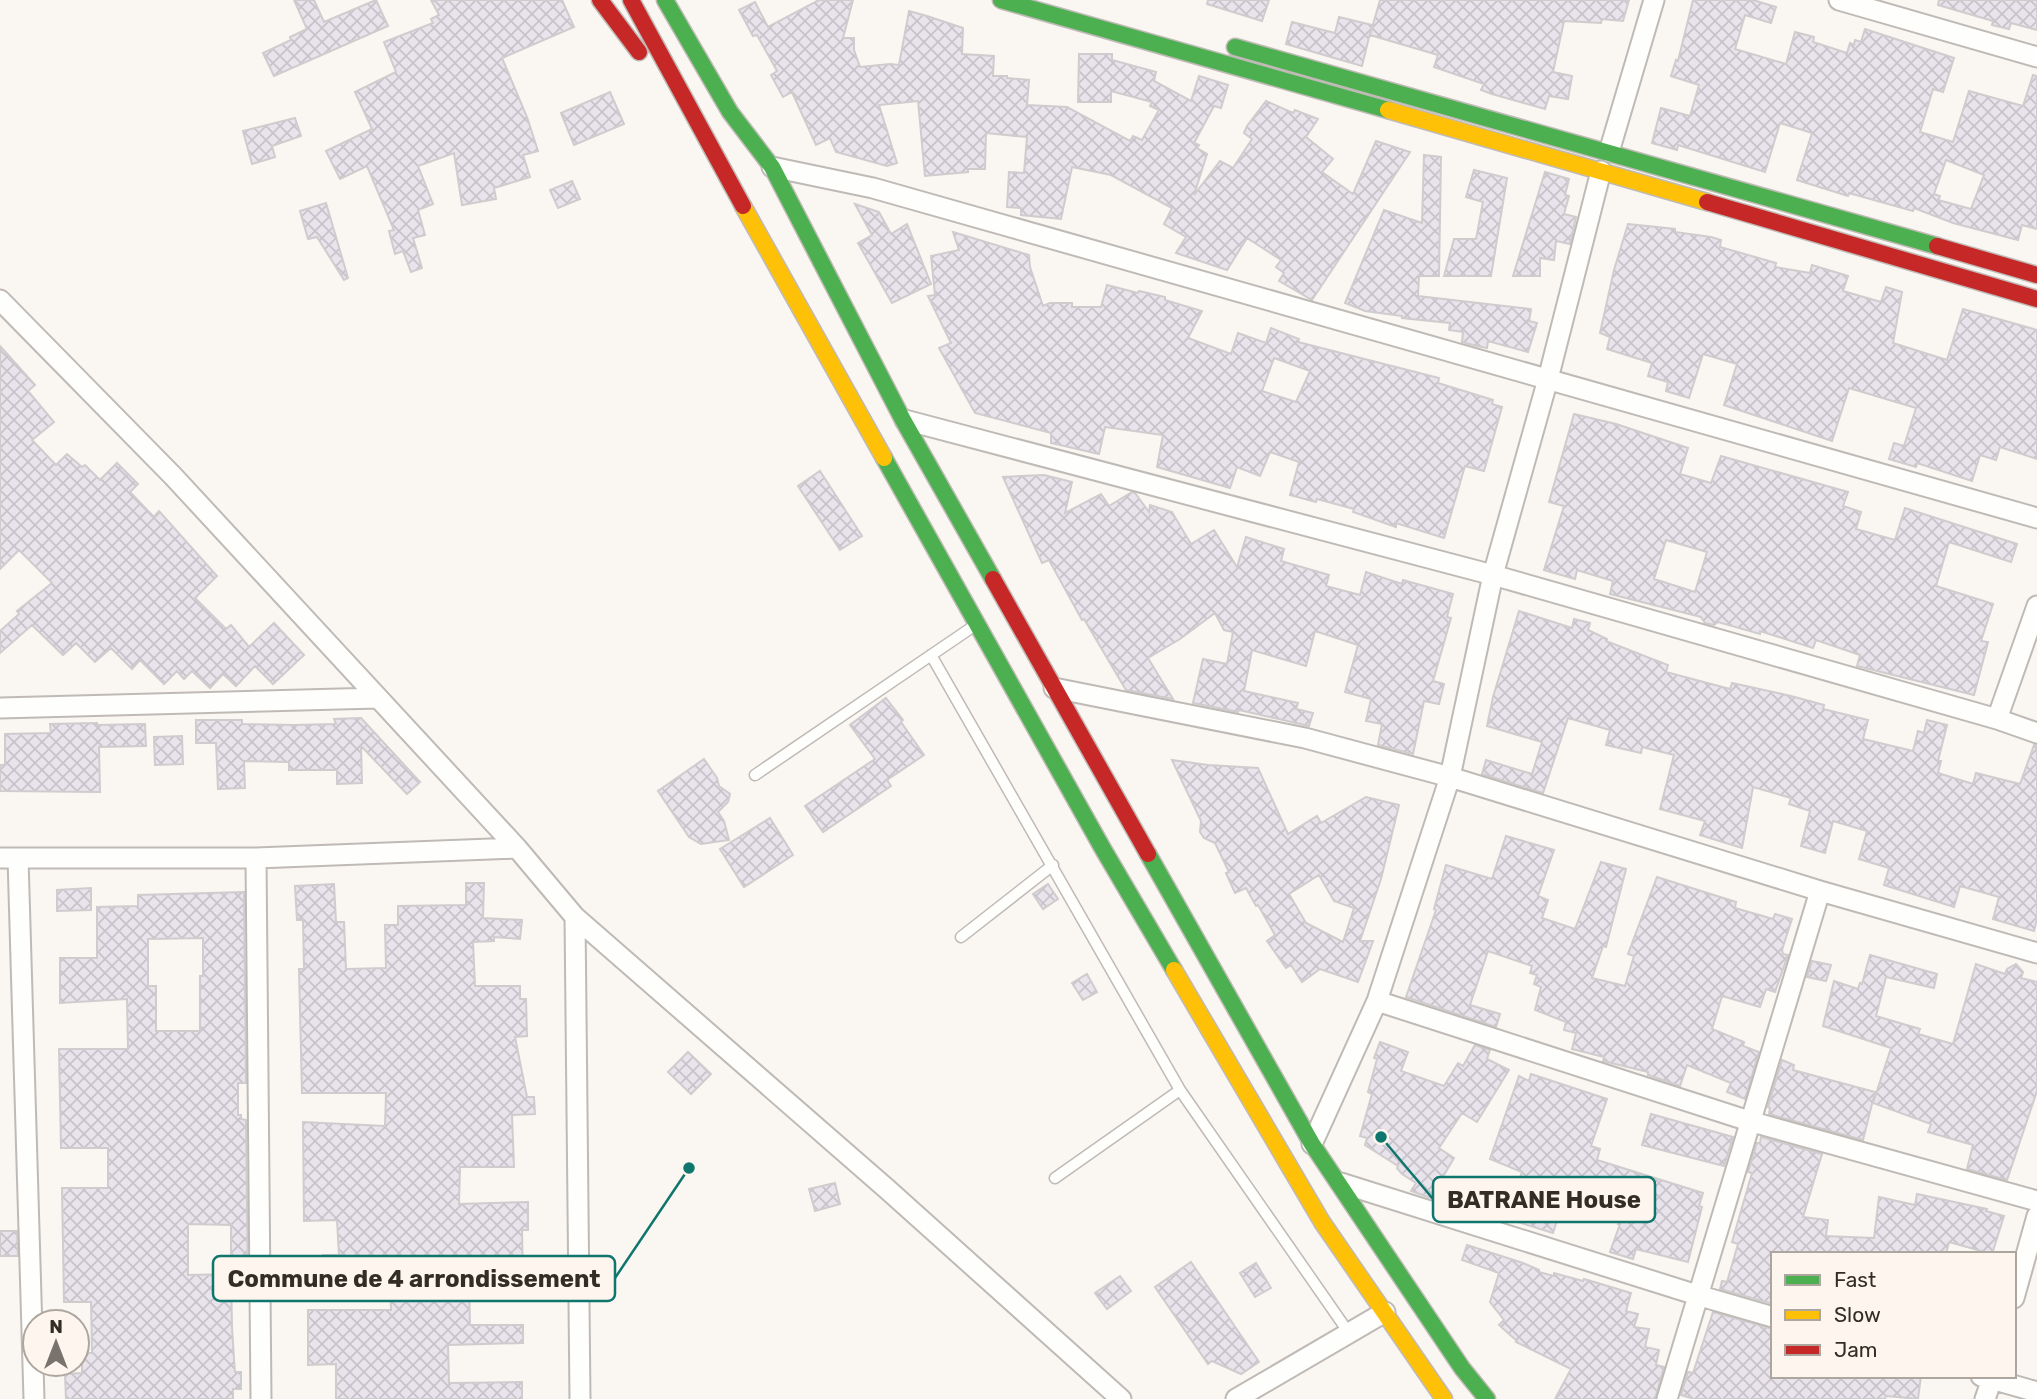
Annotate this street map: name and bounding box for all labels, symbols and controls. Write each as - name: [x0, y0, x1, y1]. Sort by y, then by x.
- callout: BATRANE House: [1433, 1177, 1655, 1222]
- text: BATRANE House: [1447, 1186, 1641, 1214]
- legend: [1771, 1252, 2016, 1378]
- callout: Commune de 4 arrondissement: [213, 1256, 615, 1301]
- text: Commune de 4 arrondissement: [227, 1265, 601, 1293]
- text: Fast: [1834, 1267, 1876, 1292]
- text: Slow: [1834, 1302, 1881, 1327]
- north arrow: [21, 1308, 91, 1378]
- text: N: [49, 1315, 63, 1338]
- text: Jam: [1834, 1337, 1878, 1362]

